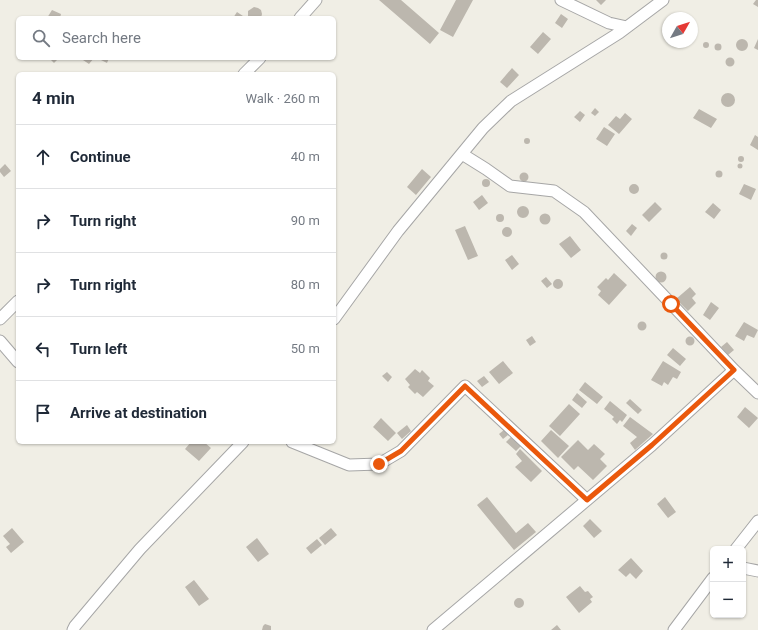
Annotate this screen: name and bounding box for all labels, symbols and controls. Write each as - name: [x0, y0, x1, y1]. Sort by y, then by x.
- north arrow: [662, 12, 698, 48]
- search box: [16, 16, 336, 60]
- icon: search: [30, 27, 52, 49]
- text: Search here: [62, 29, 141, 47]
- text: 4 min: [32, 88, 75, 108]
- text: Walk · 260 m: [245, 91, 320, 106]
- icon: ahead: [32, 146, 54, 168]
- text: Continue: [70, 148, 131, 166]
- text: 40 m: [291, 149, 320, 164]
- icon: right: [32, 210, 54, 232]
- text: Turn right: [70, 212, 136, 230]
- text: 90 m: [291, 213, 320, 228]
- icon: right: [32, 274, 54, 296]
- text: Turn right: [70, 276, 136, 294]
- text: 80 m: [291, 277, 320, 292]
- route start: [662, 295, 680, 313]
- icon: left: [32, 338, 54, 360]
- text: Turn left: [70, 340, 127, 358]
- text: 50 m: [291, 341, 320, 356]
- icon: arrive: [32, 402, 54, 424]
- text: Arrive at destination: [70, 404, 207, 422]
- route end: [370, 455, 388, 473]
- map controls: [710, 546, 746, 618]
- button: +: [710, 546, 746, 582]
- button: −: [710, 582, 746, 618]

